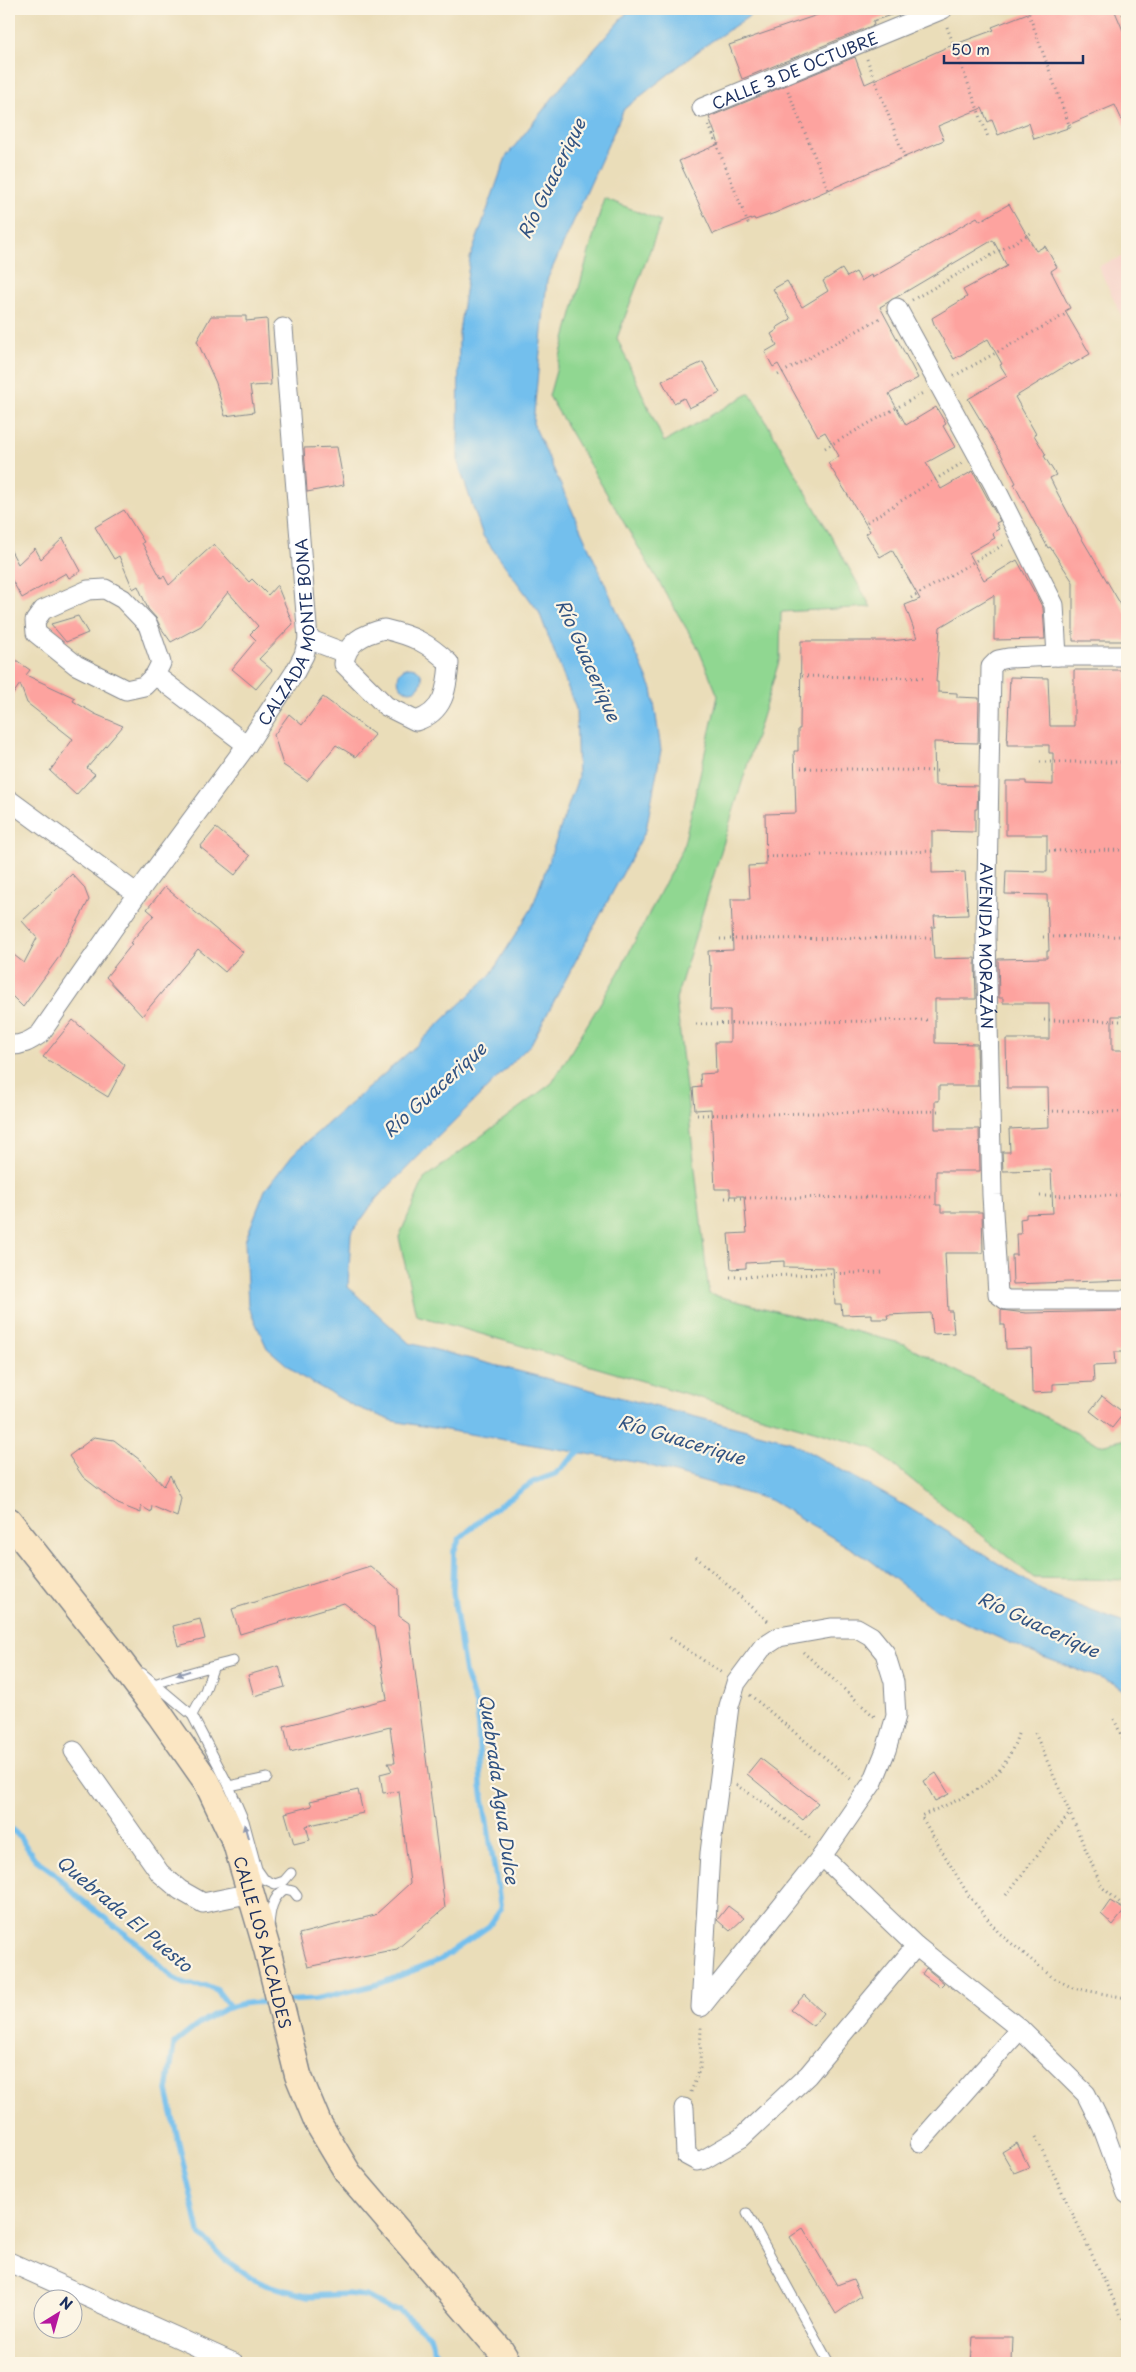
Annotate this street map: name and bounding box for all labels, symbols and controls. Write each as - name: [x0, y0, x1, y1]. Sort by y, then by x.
- street label: CALLE 3 DE OCTUBRE: [708, 25, 881, 115]
- scale bar: [944, 32, 1082, 64]
- text: 50 m: [951, 37, 990, 60]
- water label: Río Guacerique: [510, 112, 592, 243]
- street label: CALZADA MONTE BONA: [251, 538, 320, 730]
- water label: Río Guacerique: [550, 595, 628, 726]
- street label: AVENIDA MORAZÁN: [974, 862, 1000, 1029]
- water label: Río Guacerique: [376, 1034, 493, 1143]
- water label: Río Guacerique: [615, 1407, 750, 1471]
- water label: Río Guacerique: [974, 1584, 1105, 1664]
- one-way arrow: [176, 1670, 191, 1678]
- water label: Quebrada Agua Dulce: [473, 1692, 527, 1887]
- one-way arrow: [242, 1823, 250, 1838]
- water label: Quebrada El Puesto: [51, 1848, 200, 1979]
- street label: CALLE LOS ALCALDES: [228, 1853, 298, 2031]
- north arrow: [32, 2290, 82, 2340]
- text: N: [55, 2291, 77, 2315]

